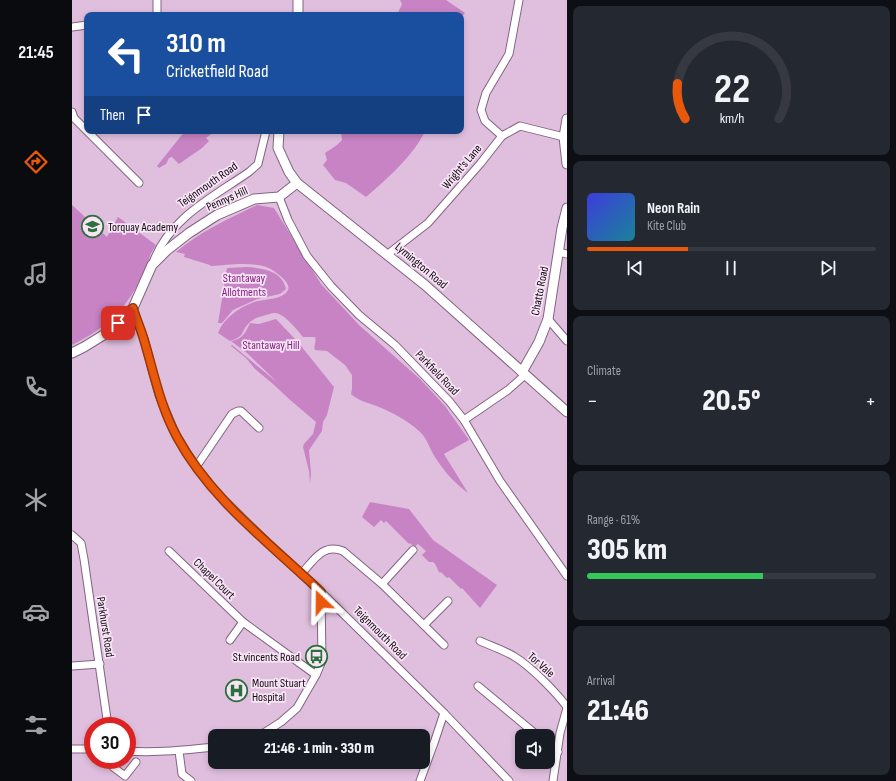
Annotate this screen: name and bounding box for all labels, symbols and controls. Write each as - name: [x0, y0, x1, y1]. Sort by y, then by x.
- text: 310 m: [166, 27, 226, 60]
- icon: left: [100, 28, 152, 80]
- text: 21:45: [18, 42, 54, 63]
- text: Cricketfield Road: [166, 61, 268, 82]
- text: 22: [713, 64, 750, 113]
- icon: arrive: [133, 104, 155, 126]
- text: Then: [100, 106, 125, 125]
- text: km/h: [719, 109, 744, 126]
- street label: Wright's Lane: [439, 141, 485, 193]
- icon: directions: [22, 148, 50, 176]
- street label: Teignmouth Road: [175, 159, 241, 211]
- street label: Pennys Hill: [204, 183, 250, 215]
- text: Neon Rain: [647, 199, 700, 218]
- school or university icon: Torquay Academy: [79, 214, 105, 240]
- text: Kite Club: [647, 218, 686, 234]
- place label: Torquay Academy: [108, 220, 178, 235]
- street label: Lymington Road: [392, 240, 450, 292]
- icon: previous: [624, 257, 646, 279]
- icon: pause: [720, 257, 742, 279]
- icon: next: [817, 257, 839, 279]
- icon: music: [22, 260, 50, 288]
- street label: Chatto Road: [528, 265, 552, 317]
- park label: Stantaway Allotments: [221, 271, 266, 300]
- pin: [101, 306, 135, 340]
- icon: arrive: [107, 312, 129, 334]
- park label: Stantaway Hill: [242, 338, 300, 353]
- street label: Parkfield Road: [412, 347, 462, 399]
- text: Climate: [587, 363, 621, 379]
- icon: phone: [22, 373, 50, 401]
- text: 20.5°: [702, 383, 761, 419]
- text: −: [587, 388, 598, 415]
- text: +: [865, 388, 876, 415]
- icon: climate: [22, 486, 50, 514]
- text: Range · 61%: [587, 512, 640, 528]
- text: 305 km: [587, 532, 667, 568]
- street label: Chapel Court: [190, 555, 238, 603]
- position arrow: [300, 581, 342, 623]
- street label: Parkhurst Road: [93, 596, 117, 658]
- icon: car: [22, 598, 50, 626]
- street label: Teignmouth Road: [350, 603, 410, 663]
- bus stop icon: St.vincents Road: [303, 644, 329, 670]
- street label: Tor Vale: [524, 649, 558, 681]
- place label: St.vincents Road: [233, 650, 300, 665]
- text: Arrival: [587, 673, 615, 689]
- place label: Mount Stuart Hospital: [252, 676, 306, 705]
- hospital icon: Mount Stuart Hospital: [223, 677, 249, 703]
- text: 21:46: [587, 693, 649, 729]
- icon: filters: [22, 711, 50, 739]
- speed limit sign: 30: [84, 717, 136, 769]
- map controls: [515, 729, 555, 769]
- button: sound: [515, 729, 555, 769]
- text: 21:46 · 1 min · 330 m: [264, 739, 374, 758]

